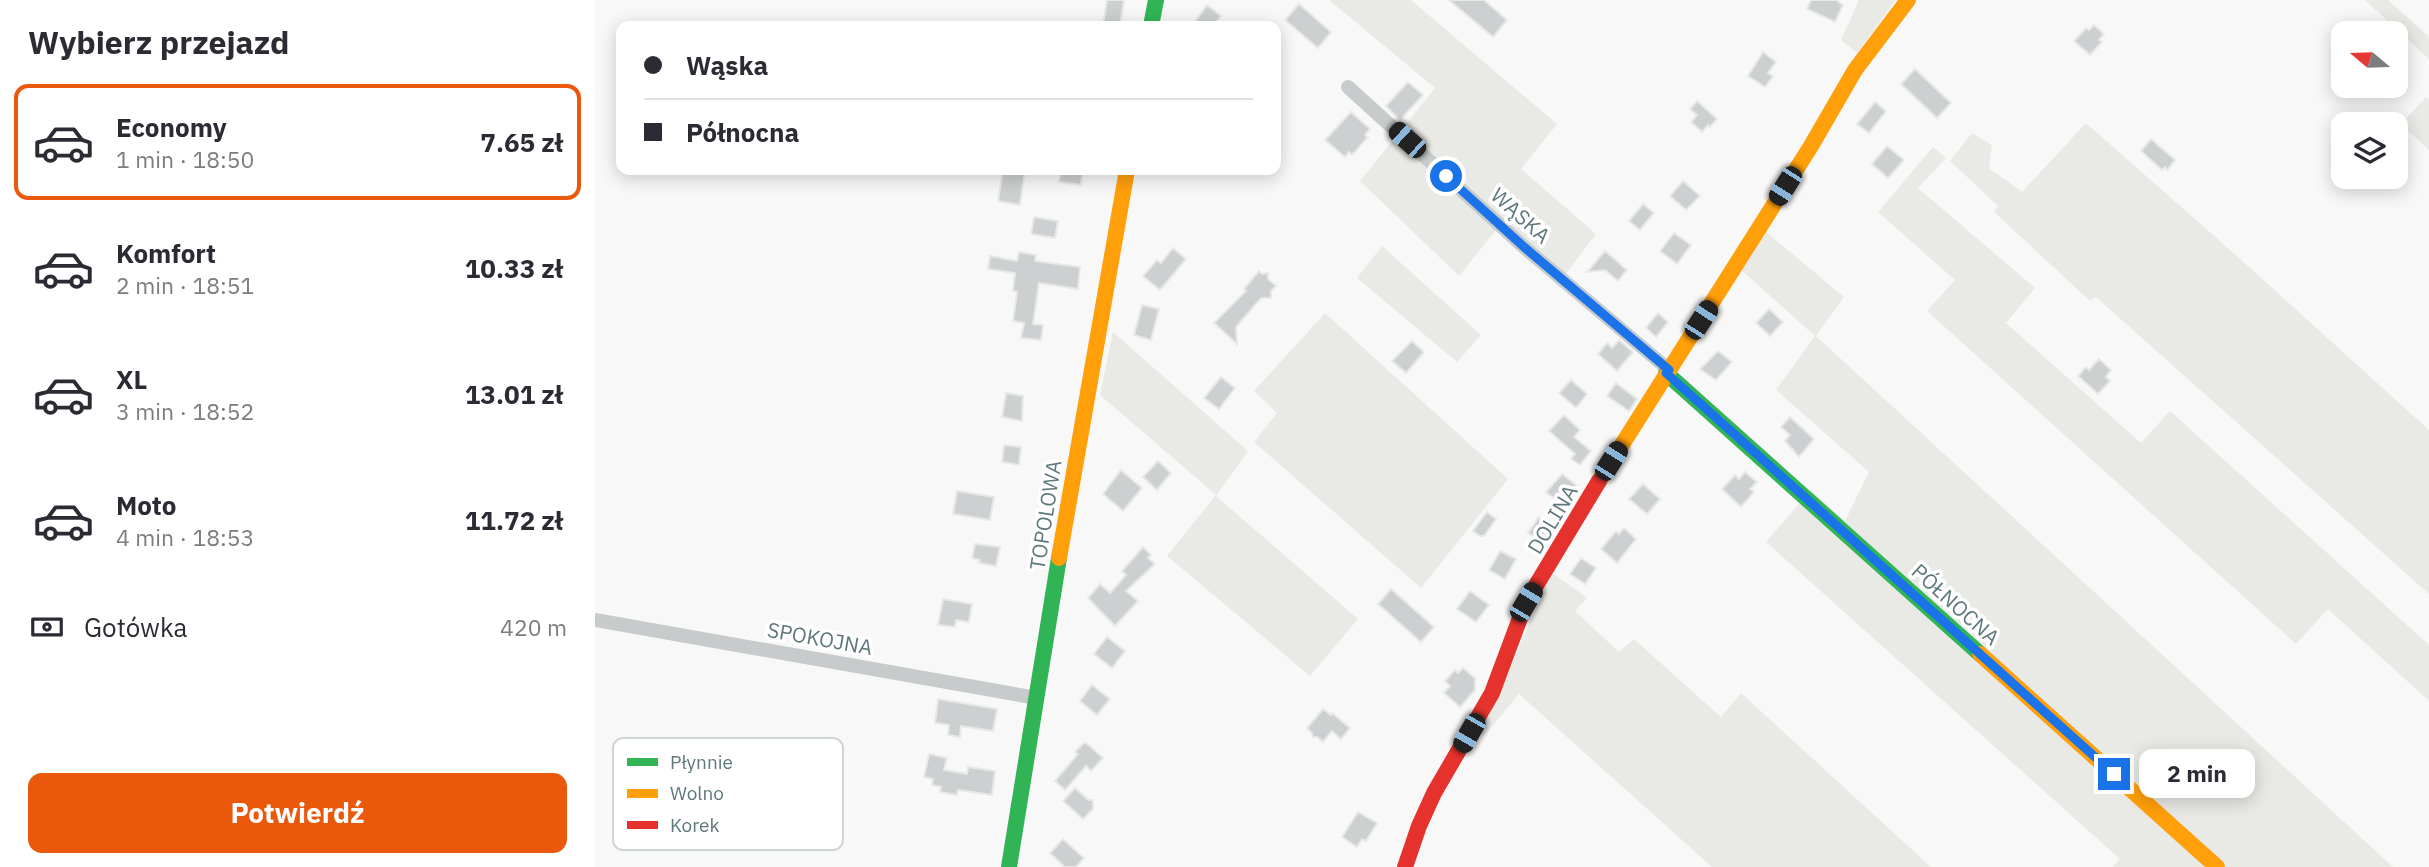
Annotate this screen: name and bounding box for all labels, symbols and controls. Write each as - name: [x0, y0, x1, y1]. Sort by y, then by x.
- text: Wybierz przejazd: [28, 21, 290, 63]
- north arrow: [2331, 21, 2408, 98]
- map controls: [2331, 21, 2408, 189]
- text: Wąska: [686, 48, 768, 82]
- text: Economy: [116, 110, 227, 144]
- icon: car: [32, 111, 95, 174]
- button: layers: [2331, 112, 2408, 189]
- text: Północna: [686, 115, 799, 149]
- car: [1385, 118, 1430, 162]
- text: 7.65 zł: [480, 125, 563, 159]
- text: 1 min · 18:50: [116, 144, 254, 174]
- route start: [1430, 160, 1462, 192]
- car: [1765, 163, 1806, 209]
- street label: WĄSKA: [1485, 181, 1557, 249]
- text: Komfort: [116, 236, 216, 270]
- icon: car: [32, 237, 95, 300]
- text: 10.33 zł: [465, 251, 563, 285]
- text: 2 min · 18:51: [116, 270, 254, 300]
- car: [1681, 297, 1722, 343]
- text: XL: [116, 362, 147, 396]
- icon: car: [32, 363, 95, 426]
- text: 13.01 zł: [465, 377, 563, 411]
- text: 3 min · 18:52: [116, 396, 254, 426]
- car: [1591, 438, 1632, 484]
- street label: TOPOLOWA: [1022, 458, 1068, 572]
- street label: DOLINA: [1520, 479, 1584, 559]
- text: Moto: [116, 488, 176, 522]
- icon: car: [32, 489, 95, 552]
- text: 11.72 zł: [465, 503, 563, 537]
- text: 4 min · 18:53: [116, 522, 254, 552]
- street label: PÓŁNOCNA: [1906, 557, 2006, 651]
- car: [1507, 579, 1546, 625]
- icon: cash: [28, 608, 66, 646]
- text: Gotówka: [84, 610, 188, 644]
- text: 420 m: [500, 612, 567, 642]
- street label: SPOKOJNA: [765, 615, 875, 661]
- car: [1450, 710, 1489, 756]
- legend: [613, 738, 843, 850]
- text: Płynnie: [670, 750, 733, 774]
- callout: 2 min: [2139, 750, 2254, 798]
- route end: [2098, 758, 2130, 790]
- text: 2 min: [2167, 758, 2227, 788]
- button: Potwierdź: [28, 773, 567, 853]
- text: Wolno: [670, 781, 724, 805]
- text: Korek: [670, 813, 720, 837]

